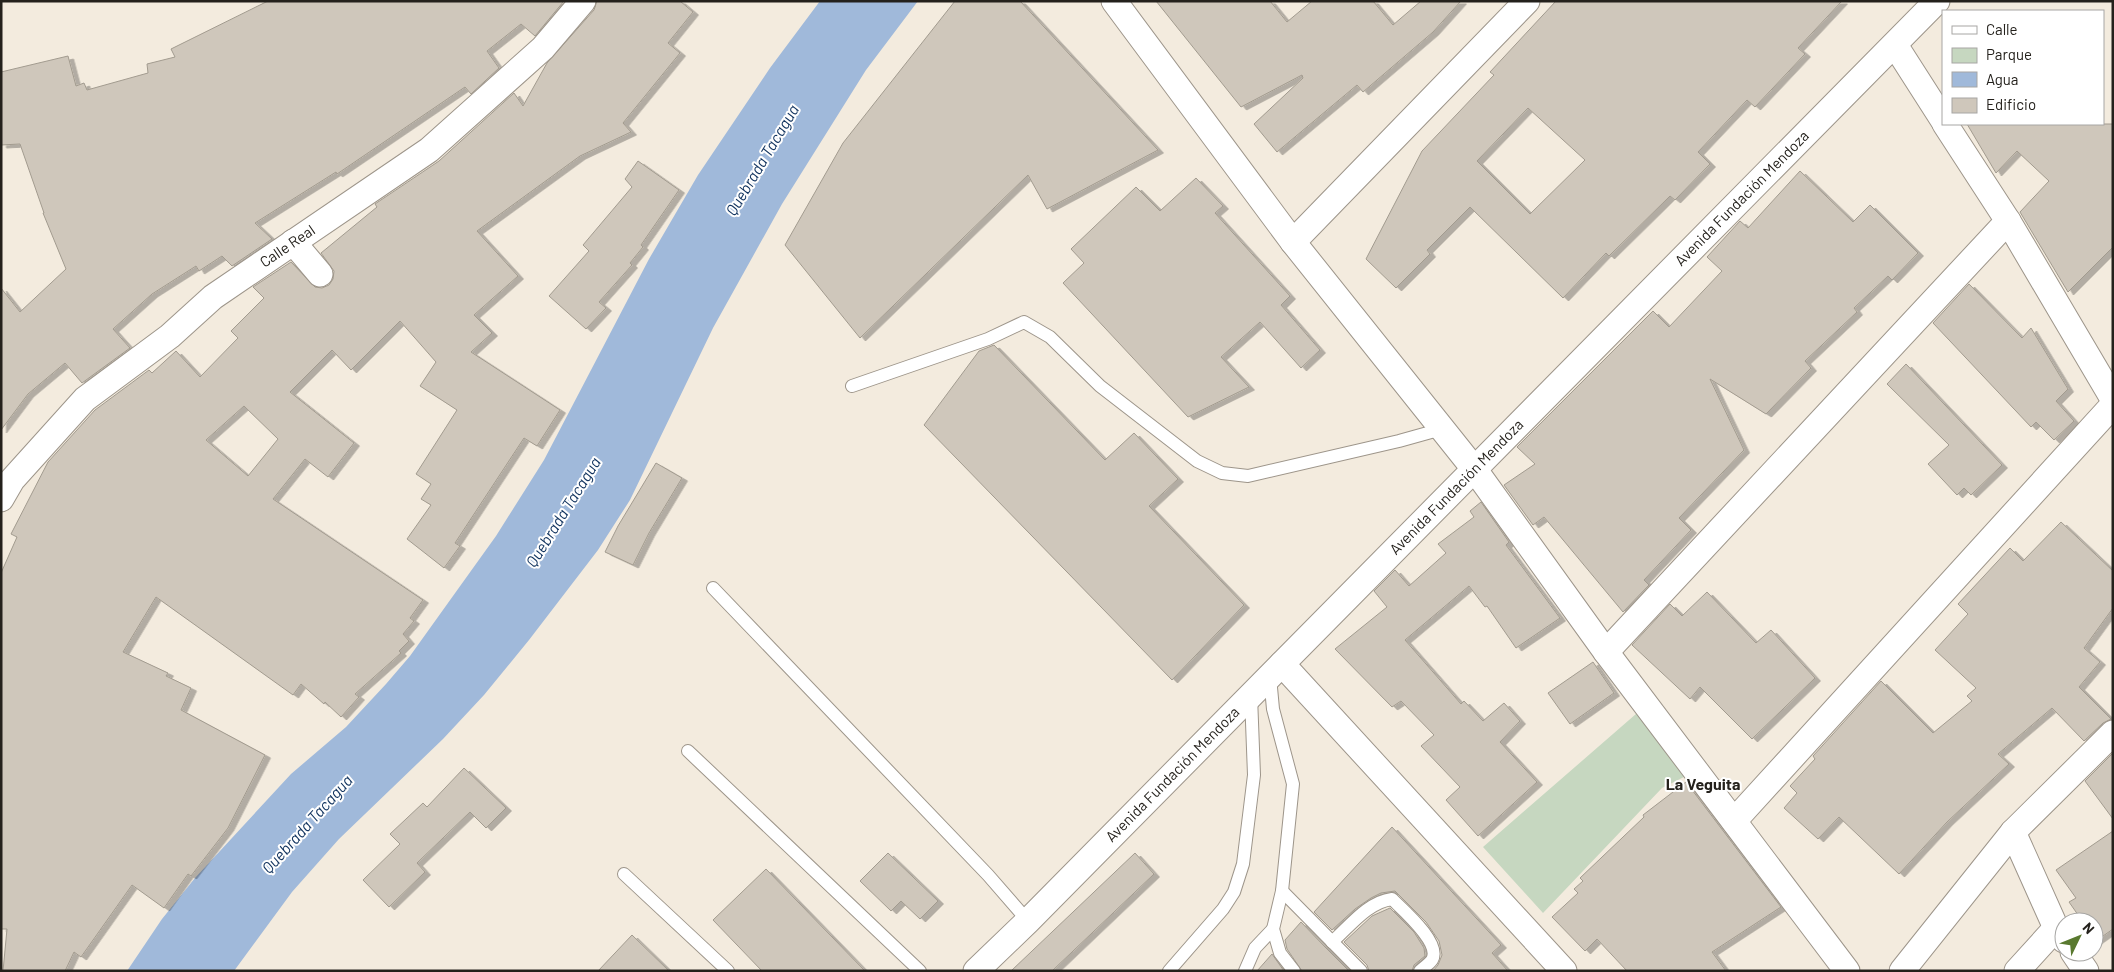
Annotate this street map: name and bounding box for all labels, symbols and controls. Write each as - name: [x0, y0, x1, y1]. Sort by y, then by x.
- legend: [1942, 10, 2104, 125]
- text: Calle: [1986, 20, 2018, 38]
- text: Parque: [1986, 45, 2032, 63]
- text: Agua: [1986, 70, 2019, 88]
- text: Edificio: [1986, 95, 2036, 113]
- water label: Quebrada Tacagua: [721, 101, 802, 219]
- street label: Avenida Fundación Mendoza: [1671, 126, 1812, 269]
- street label: Calle Real: [256, 220, 318, 271]
- street label: Avenida Fundación Mendoza: [1385, 415, 1527, 558]
- water label: Quebrada Tacagua: [521, 453, 604, 570]
- street label: Avenida Fundación Mendoza: [1101, 703, 1243, 845]
- water label: Quebrada Tacagua: [257, 771, 356, 877]
- district label: La Veguita: [1666, 774, 1740, 793]
- north arrow: [2054, 912, 2104, 962]
- text: N: [2079, 919, 2098, 937]

